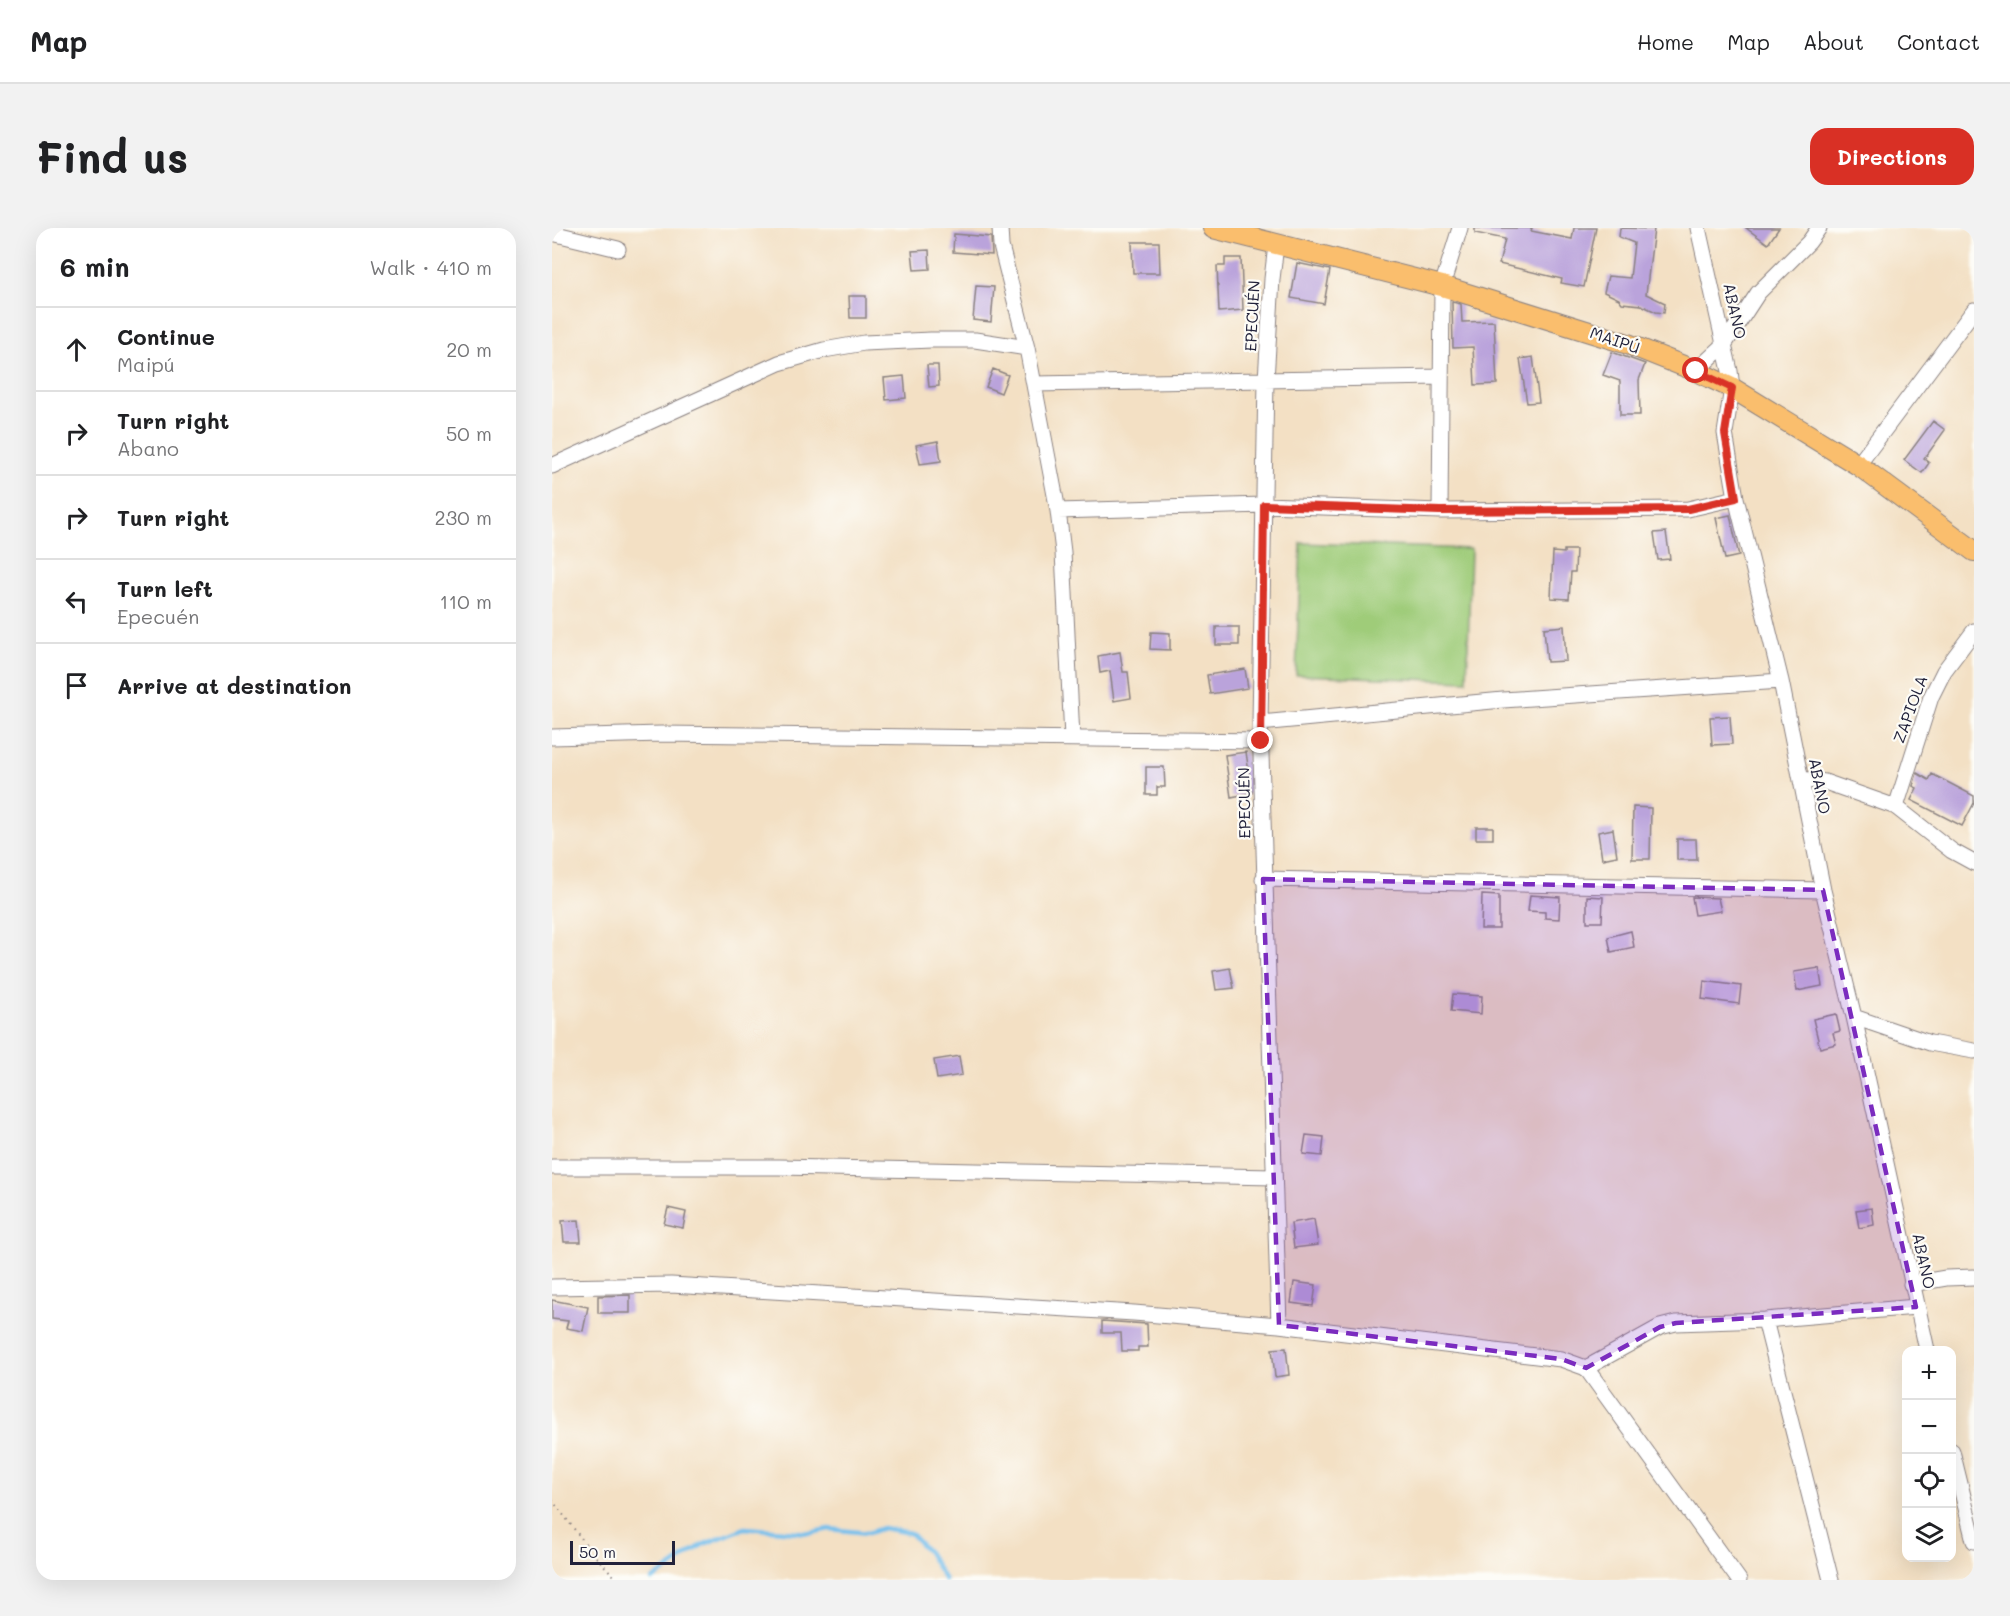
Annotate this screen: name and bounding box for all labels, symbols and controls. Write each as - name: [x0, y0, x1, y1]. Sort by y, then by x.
- text: Map: [30, 23, 87, 59]
- text: Home: [1637, 28, 1694, 55]
- text: Map: [1727, 28, 1770, 55]
- text: About: [1803, 28, 1864, 55]
- text: Contact: [1897, 28, 1980, 55]
- button: Directions: [1810, 128, 1974, 185]
- text: Find us: [36, 129, 188, 184]
- text: 6 min: [60, 250, 129, 284]
- text: Walk · 410 m: [369, 254, 492, 280]
- street label: EPECUÉN: [1239, 280, 1264, 352]
- street label: ABANO: [1719, 281, 1752, 341]
- street label: MAIPÚ: [1588, 321, 1643, 358]
- text: Continue: [117, 322, 215, 351]
- icon: ahead: [60, 333, 93, 366]
- text: 20 m: [446, 336, 492, 362]
- text: Maipú: [117, 351, 175, 377]
- route start: [1682, 357, 1708, 383]
- text: Turn right: [117, 406, 229, 435]
- icon: right: [60, 417, 93, 450]
- text: 50 m: [446, 420, 492, 446]
- text: Abano: [117, 435, 179, 461]
- icon: right: [60, 501, 93, 534]
- text: Turn right: [117, 503, 229, 532]
- text: 230 m: [434, 504, 492, 530]
- text: Turn left: [117, 574, 213, 603]
- icon: left: [60, 585, 93, 618]
- text: 110 m: [439, 588, 492, 614]
- text: Epecuén: [117, 603, 199, 629]
- icon: arrive: [60, 669, 93, 702]
- text: Arrive at destination: [117, 671, 352, 700]
- street label: ZAPIOLA: [1888, 672, 1932, 746]
- route end: [1247, 727, 1273, 753]
- street label: ABANO: [1805, 756, 1836, 816]
- street label: EPECUÉN: [1232, 767, 1255, 839]
- street label: ABANO: [1908, 1231, 1941, 1291]
- map controls: [1902, 1346, 1956, 1562]
- button: +: [1902, 1346, 1956, 1400]
- button: −: [1902, 1400, 1956, 1454]
- button: locate: [1902, 1454, 1956, 1508]
- button: layers: [1902, 1508, 1956, 1562]
- scale bar: [570, 1538, 675, 1566]
- text: 50 m: [579, 1541, 616, 1562]

